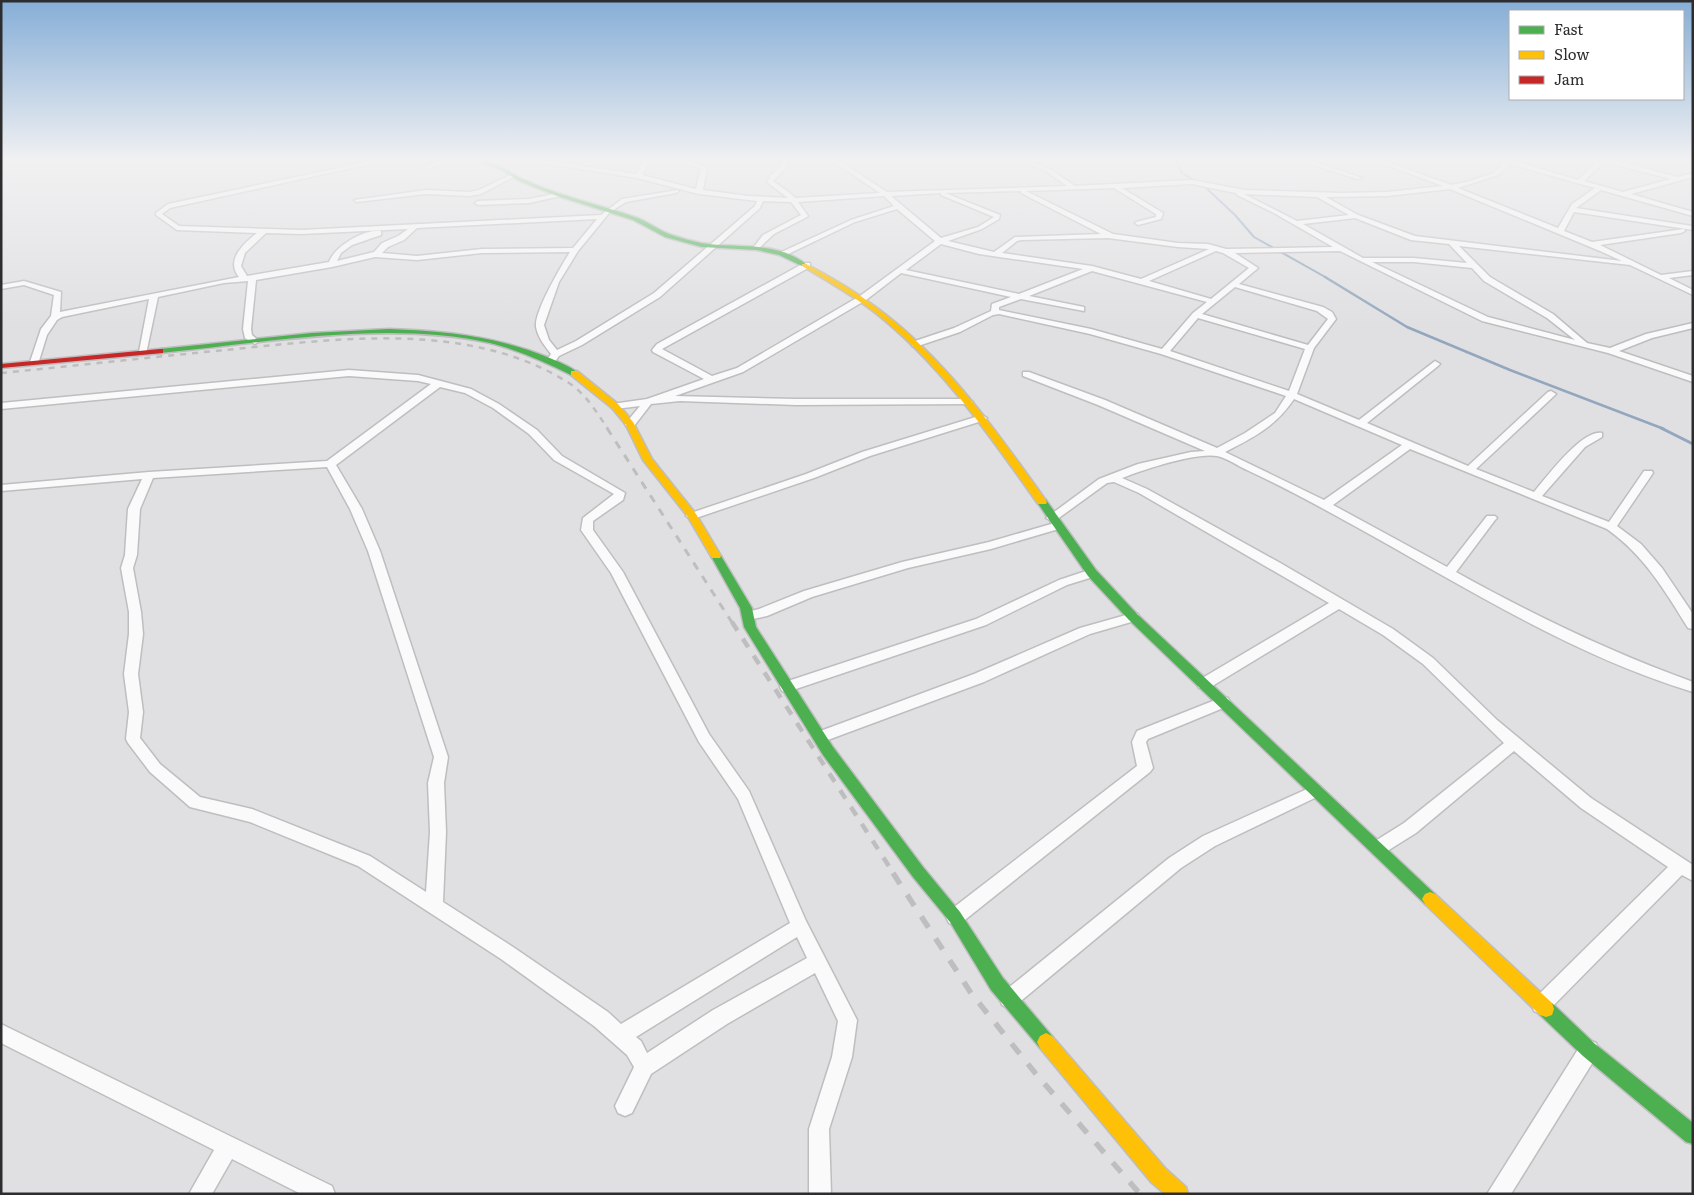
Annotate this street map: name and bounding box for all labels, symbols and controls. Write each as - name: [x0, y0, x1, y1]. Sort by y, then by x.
- legend: [1509, 10, 1684, 100]
- text: Fast: [1554, 17, 1583, 40]
- text: Slow: [1554, 42, 1589, 65]
- text: Jam: [1554, 67, 1585, 90]

